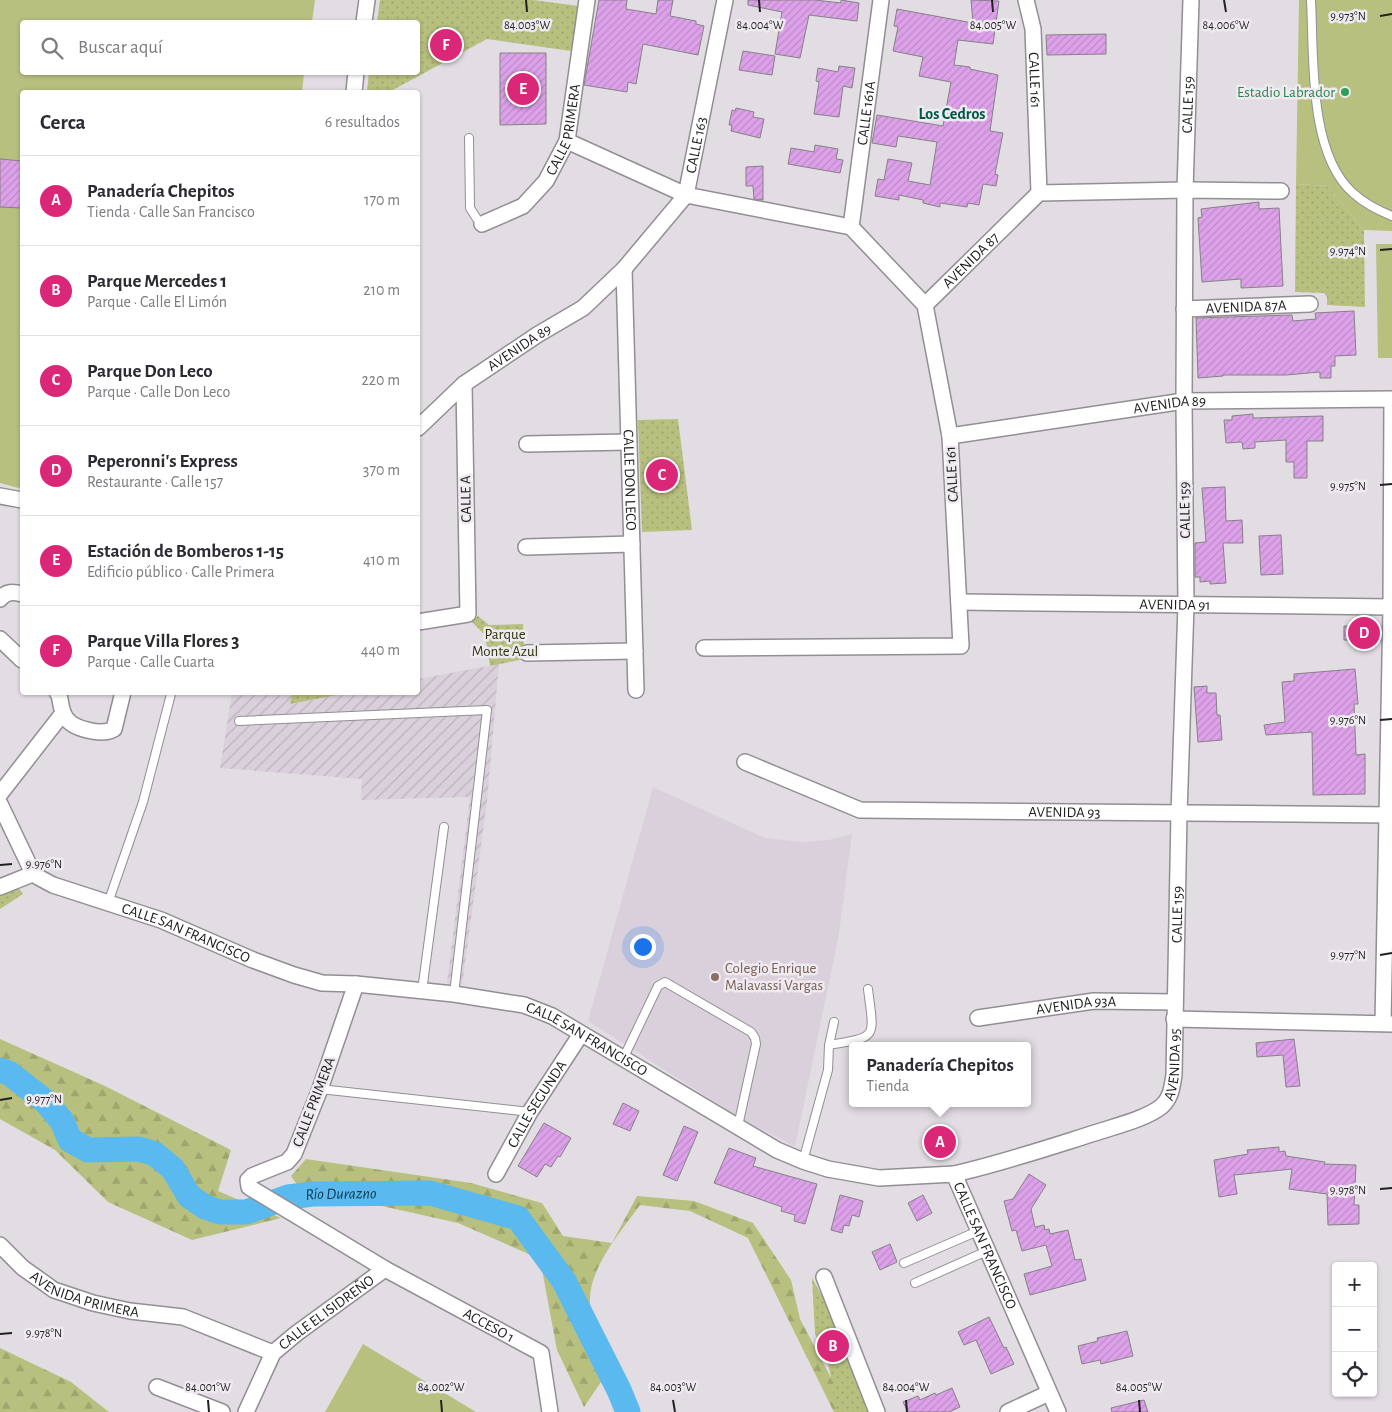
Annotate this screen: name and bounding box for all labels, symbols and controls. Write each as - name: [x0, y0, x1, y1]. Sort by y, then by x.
- text: 9.973°N: [1330, 10, 1366, 22]
- text: 84.003°W: [504, 19, 550, 31]
- text: 84.004°W: [736, 19, 784, 31]
- text: 84.005°W: [970, 19, 1016, 31]
- text: 84.006°W: [1203, 19, 1250, 31]
- search box: [20, 20, 420, 75]
- pin: F: [430, 26, 462, 64]
- icon: search: [38, 34, 66, 62]
- text: Buscar aquí: [78, 38, 163, 57]
- street label: CALLE 161: [1026, 52, 1043, 108]
- pin: E: [507, 70, 539, 108]
- street label: CALLE 159: [1179, 76, 1196, 133]
- street label: CALLE 161A: [854, 80, 878, 146]
- street label: CALLE PRIMERA: [543, 83, 583, 178]
- place label: Estadio Labrador: [1237, 85, 1335, 100]
- marker: Estadio Labrador: [1339, 86, 1351, 98]
- district label: Los Cedros: [919, 106, 985, 122]
- text: Cerca: [40, 112, 86, 133]
- text: 6 resultados: [325, 114, 400, 130]
- street label: CALLE 163: [683, 116, 709, 175]
- text: Panadería Chepitos: [87, 182, 235, 201]
- text: A: [51, 192, 61, 208]
- text: 170 m: [364, 192, 400, 208]
- text: Tienda · Calle San Francisco: [87, 204, 255, 220]
- street label: AVENIDA 87: [940, 229, 1002, 291]
- text: 9.974°N: [1330, 245, 1366, 257]
- text: Parque Mercedes 1: [87, 272, 227, 291]
- text: B: [51, 282, 61, 298]
- text: 210 m: [363, 282, 400, 298]
- text: Parque · Calle El Limón: [87, 294, 227, 310]
- street label: AVENIDA 87A: [1205, 297, 1287, 316]
- street label: AVENIDA 89: [485, 321, 554, 374]
- text: Parque Don Leco: [87, 362, 213, 381]
- text: C: [52, 372, 60, 388]
- text: 220 m: [362, 372, 400, 388]
- text: Parque · Calle Don Leco: [87, 384, 230, 400]
- street label: AVENIDA 89: [1132, 393, 1206, 416]
- street label: CALLE DON LECO: [621, 429, 639, 531]
- street label: CALLE 161: [943, 446, 961, 502]
- text: Peperonni's Express: [87, 452, 238, 471]
- pin: C: [646, 456, 678, 494]
- text: D: [51, 462, 61, 478]
- text: 370 m: [363, 462, 400, 478]
- text: Restaurante · Calle 157: [87, 474, 223, 490]
- street label: CALLE A: [458, 475, 474, 523]
- text: 9.975°N: [1330, 480, 1366, 492]
- street label: CALLE 159: [1177, 481, 1193, 539]
- text: Estación de Bomberos 1-15: [87, 542, 284, 561]
- text: E: [52, 552, 60, 568]
- text: 410 m: [363, 552, 400, 568]
- text: Edificio público · Calle Primera: [87, 564, 275, 580]
- street label: AVENIDA 91: [1139, 597, 1211, 612]
- pin: D: [1348, 614, 1380, 652]
- park label: Parque Monte Azul: [472, 627, 538, 659]
- text: Parque Villa Flores 3: [87, 632, 239, 651]
- text: F: [52, 642, 60, 658]
- text: 440 m: [361, 642, 400, 658]
- text: Parque · Calle Cuarta: [87, 654, 215, 670]
- text: 9.976°N: [1330, 714, 1366, 726]
- street label: AVENIDA 93: [1028, 804, 1101, 820]
- text: 9.976°N: [26, 858, 62, 870]
- street label: CALLE 159: [1169, 886, 1185, 943]
- street label: CALLE SAN FRANCISCO: [120, 900, 252, 965]
- your location: [630, 934, 656, 960]
- text: 9.977°N: [1330, 949, 1366, 961]
- place label: Colegio Enrique Malavassi Vargas: [725, 961, 823, 993]
- marker: Colegio Enrique Malavassi Vargas: [709, 971, 721, 983]
- street label: AVENIDA 93A: [1035, 994, 1117, 1017]
- street label: CALLE SAN FRANCISCO: [524, 999, 650, 1079]
- street label: AVENIDA 95: [1161, 1028, 1182, 1103]
- popup: [849, 1042, 1031, 1107]
- street label: CALLE PRIMERA: [290, 1055, 338, 1149]
- text: Panadería Chepitos: [866, 1056, 1014, 1075]
- street label: CALLE SEGUNDA: [504, 1057, 569, 1150]
- text: Tienda: [866, 1078, 909, 1094]
- text: 9.977°N: [26, 1093, 62, 1105]
- pin: A: [924, 1123, 956, 1161]
- street label: CALLE SAN FRANCISCO: [951, 1180, 1020, 1311]
- text: 9.978°N: [1330, 1184, 1366, 1196]
- water label: Río Durazno: [304, 1185, 377, 1203]
- map controls: [1332, 1262, 1377, 1397]
- button: +: [1332, 1262, 1377, 1307]
- street label: AVENIDA PRIMERA: [28, 1268, 140, 1320]
- street label: CALLE EL ISIDREÑO: [276, 1272, 377, 1352]
- street label: ACCESO 1: [461, 1305, 517, 1345]
- button: −: [1332, 1307, 1377, 1352]
- text: 9.978°N: [26, 1327, 62, 1339]
- pin: B: [817, 1327, 849, 1365]
- button: locate: [1332, 1352, 1377, 1397]
- text: 84.001°W: [185, 1381, 231, 1393]
- text: 84.002°W: [418, 1381, 465, 1393]
- text: 84.003°W: [650, 1381, 696, 1393]
- text: 84.004°W: [882, 1381, 930, 1393]
- text: 84.005°W: [1116, 1381, 1162, 1393]

